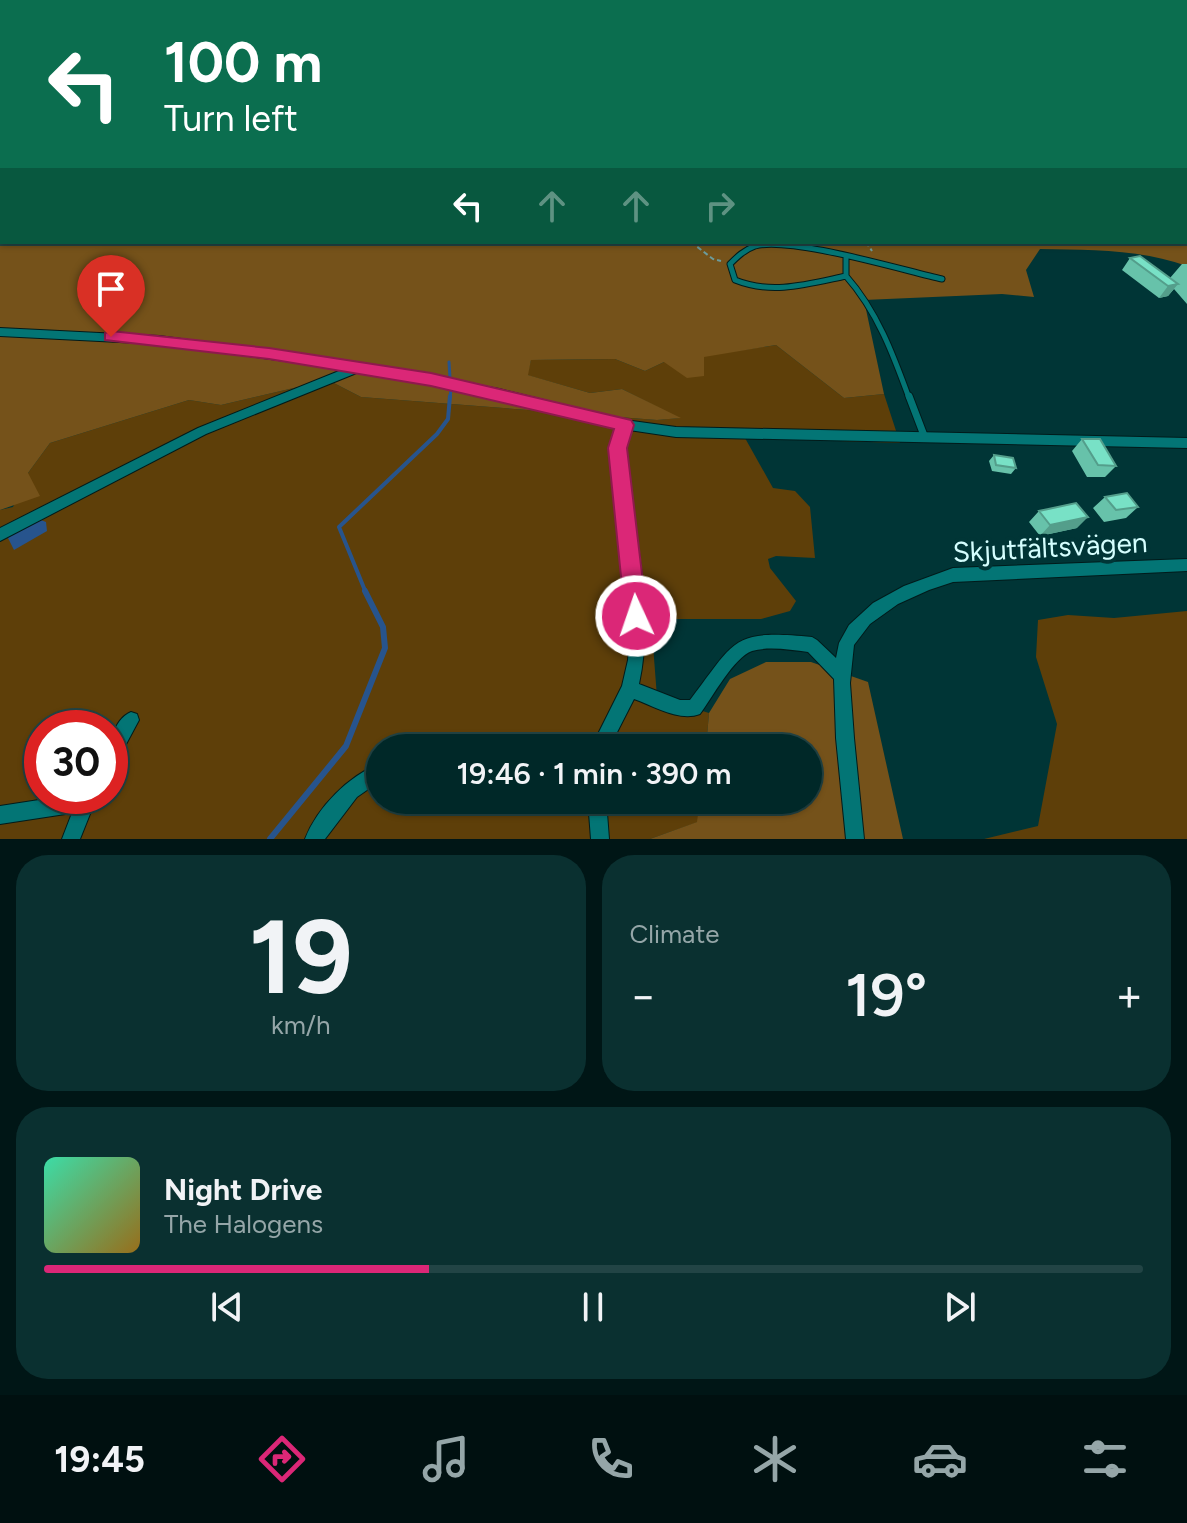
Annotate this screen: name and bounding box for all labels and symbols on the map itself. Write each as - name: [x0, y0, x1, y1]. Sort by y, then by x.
- pin: [77, 255, 145, 337]
- street label: Skjutfältsvägen: [952, 525, 1148, 569]
- position arrow: [594, 574, 678, 658]
- speed limit sign: 30: [24, 710, 128, 814]

